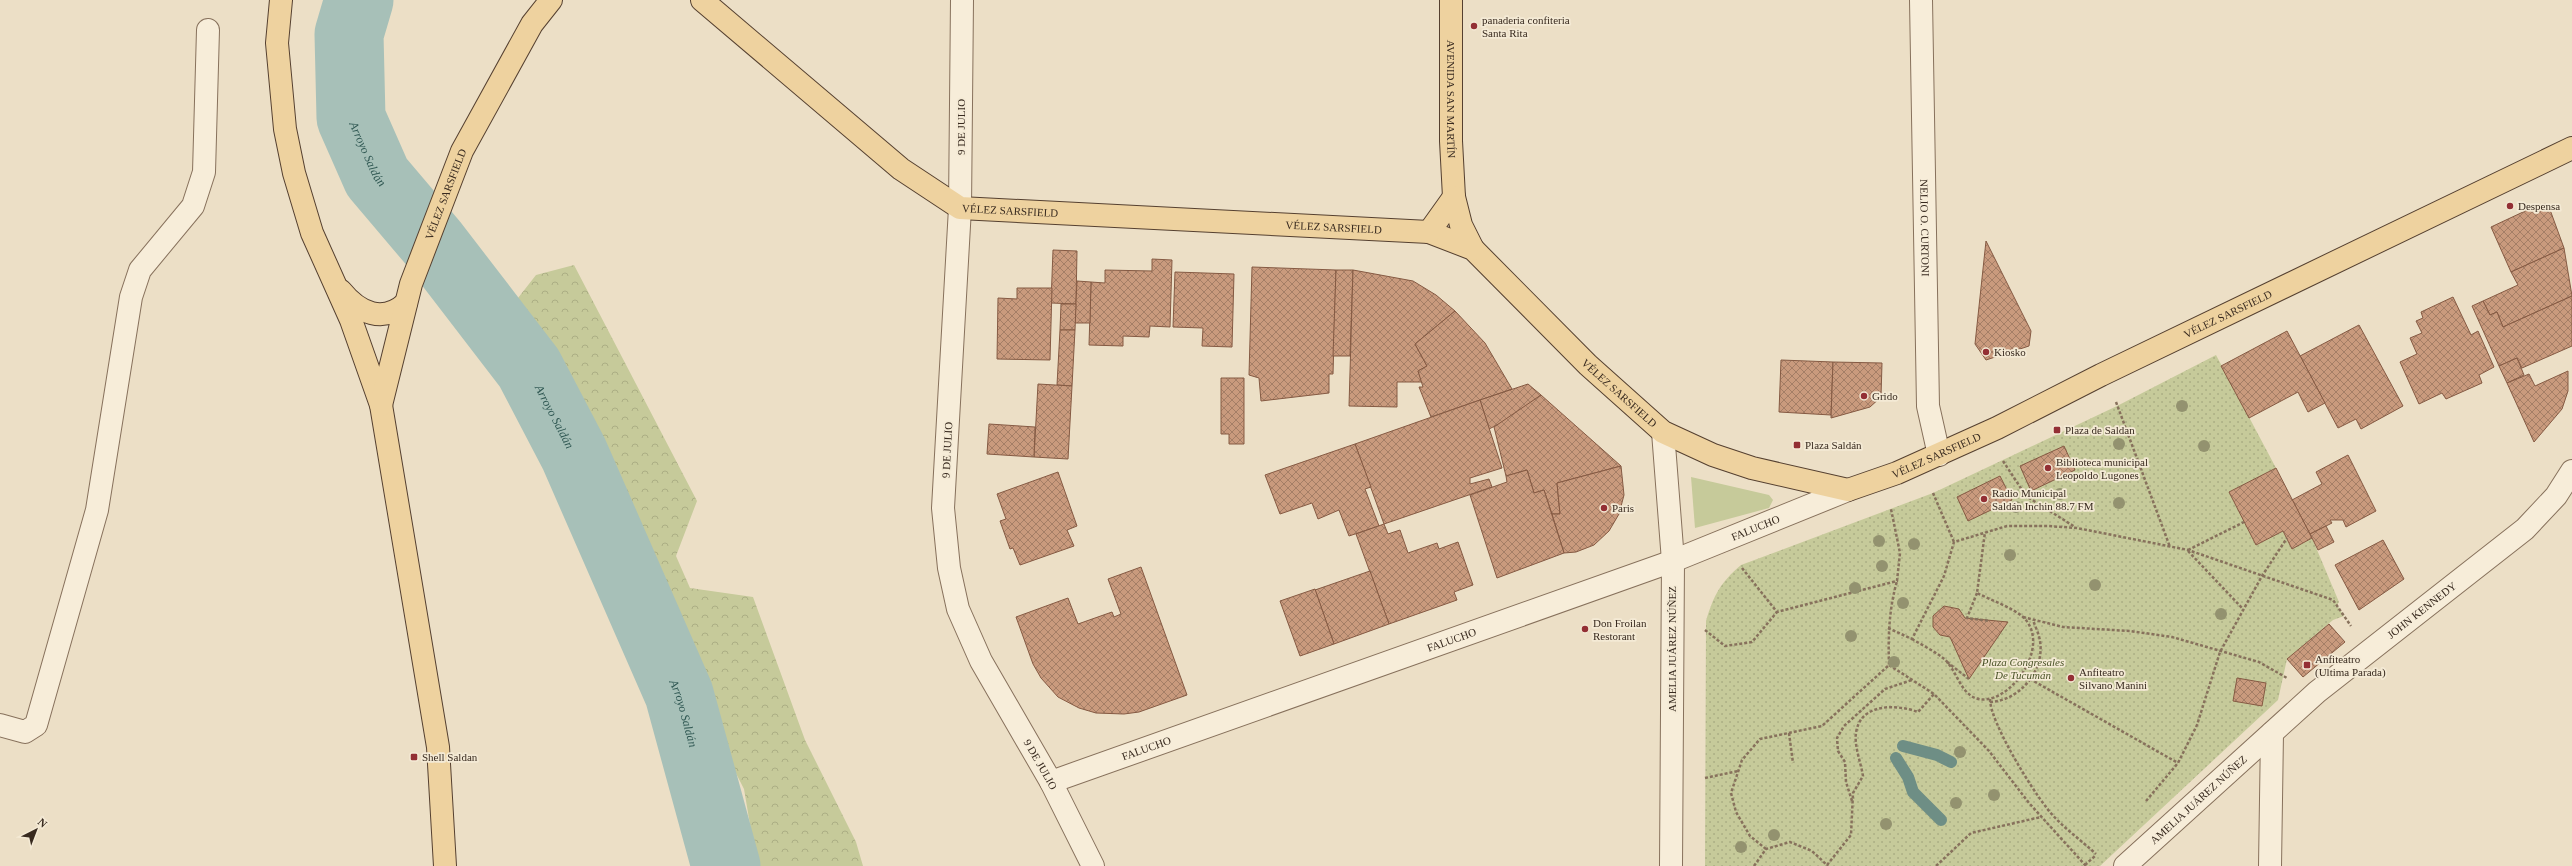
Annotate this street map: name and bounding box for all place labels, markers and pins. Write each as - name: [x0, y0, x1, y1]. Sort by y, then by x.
- place label: panaderia confiteria Santa Rita: [1482, 14, 1570, 39]
- marker: panaderia confiteria Santa Rita: [1469, 21, 1479, 31]
- place label: Despensa: [2518, 200, 2560, 212]
- marker: Despensa: [2505, 201, 2515, 211]
- place label: Kiosko: [1994, 346, 2026, 358]
- marker: Kiosko: [1981, 347, 1991, 357]
- place label: Grido: [1872, 390, 1898, 402]
- marker: Grido: [1859, 391, 1869, 401]
- place label: Plaza de Saldan: [2065, 424, 2135, 436]
- marker: Plaza de Saldan: [2052, 425, 2062, 435]
- place label: Plaza Saldán: [1805, 439, 1862, 451]
- marker: Plaza Saldán: [1792, 440, 1802, 450]
- place label: Biblioteca municipal Leopoldo Lugones: [2056, 456, 2148, 481]
- marker: Biblioteca municipal Leopoldo Lugones: [2043, 463, 2053, 473]
- place label: Radio Municipal Saldán Inchin 88.7 FM: [1992, 487, 2094, 512]
- marker: Radio Municipal Saldán Inchin 88.7 FM: [1979, 494, 1989, 504]
- place label: Paris: [1612, 502, 1634, 514]
- marker: Paris: [1599, 503, 1609, 513]
- place label: Don Froilan Restorant: [1593, 617, 1647, 642]
- marker: Don Froilan Restorant: [1580, 624, 1590, 634]
- place label: Anfiteatro (Ultima Parada): [2315, 653, 2386, 679]
- marker: Anfiteatro (Ultima Parada): [2302, 660, 2312, 670]
- place label: Anfiteatro Silvano Manini: [2079, 666, 2147, 691]
- marker: Anfiteatro Silvano Manini: [2066, 673, 2076, 683]
- place label: Shell Saldan: [422, 751, 478, 763]
- marker: Shell Saldan: [409, 752, 419, 762]

